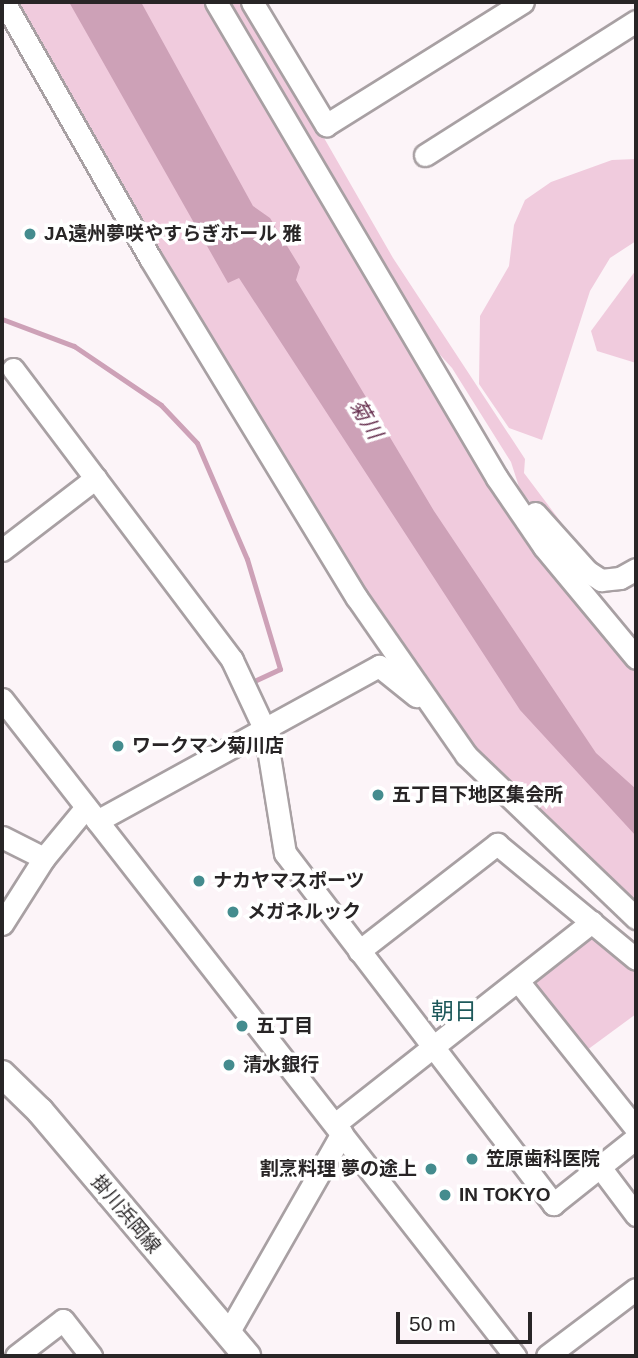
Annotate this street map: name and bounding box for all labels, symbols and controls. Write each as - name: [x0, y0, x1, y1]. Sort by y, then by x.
- place label: JA遠州夢咲やすらぎホール 雅: [44, 223, 302, 245]
- marker: JA遠州夢咲やすらぎホール 雅: [22, 226, 38, 242]
- water label: 菊川: [344, 395, 388, 443]
- place label: ワークマン菊川店: [132, 735, 284, 757]
- marker: ワークマン菊川店: [110, 738, 126, 754]
- place label: 五丁目下地区集会所: [392, 784, 563, 806]
- marker: 五丁目下地区集会所: [370, 787, 386, 803]
- place label: ナカヤマスポーツ: [213, 870, 365, 892]
- marker: ナカヤマスポーツ: [191, 873, 207, 889]
- place label: メガネルック: [247, 901, 361, 923]
- marker: メガネルック: [225, 904, 241, 920]
- district label: 朝日: [431, 997, 477, 1025]
- place label: 五丁目: [256, 1015, 313, 1037]
- marker: 五丁目: [234, 1018, 250, 1034]
- place label: 清水銀行: [243, 1054, 319, 1076]
- marker: 清水銀行: [221, 1057, 237, 1073]
- place label: 笠原歯科医院: [486, 1148, 600, 1170]
- marker: 笠原歯科医院: [464, 1151, 480, 1167]
- place label: 割烹料理 夢の途上: [260, 1158, 417, 1180]
- marker: 割烹料理 夢の途上: [423, 1161, 439, 1177]
- street label: 掛川浜岡線: [87, 1170, 165, 1258]
- place label: IN TOKYO: [459, 1184, 550, 1206]
- marker: IN TOKYO: [437, 1187, 453, 1203]
- scale bar: [400, 1298, 536, 1342]
- text: 50 m: [409, 1312, 456, 1335]

